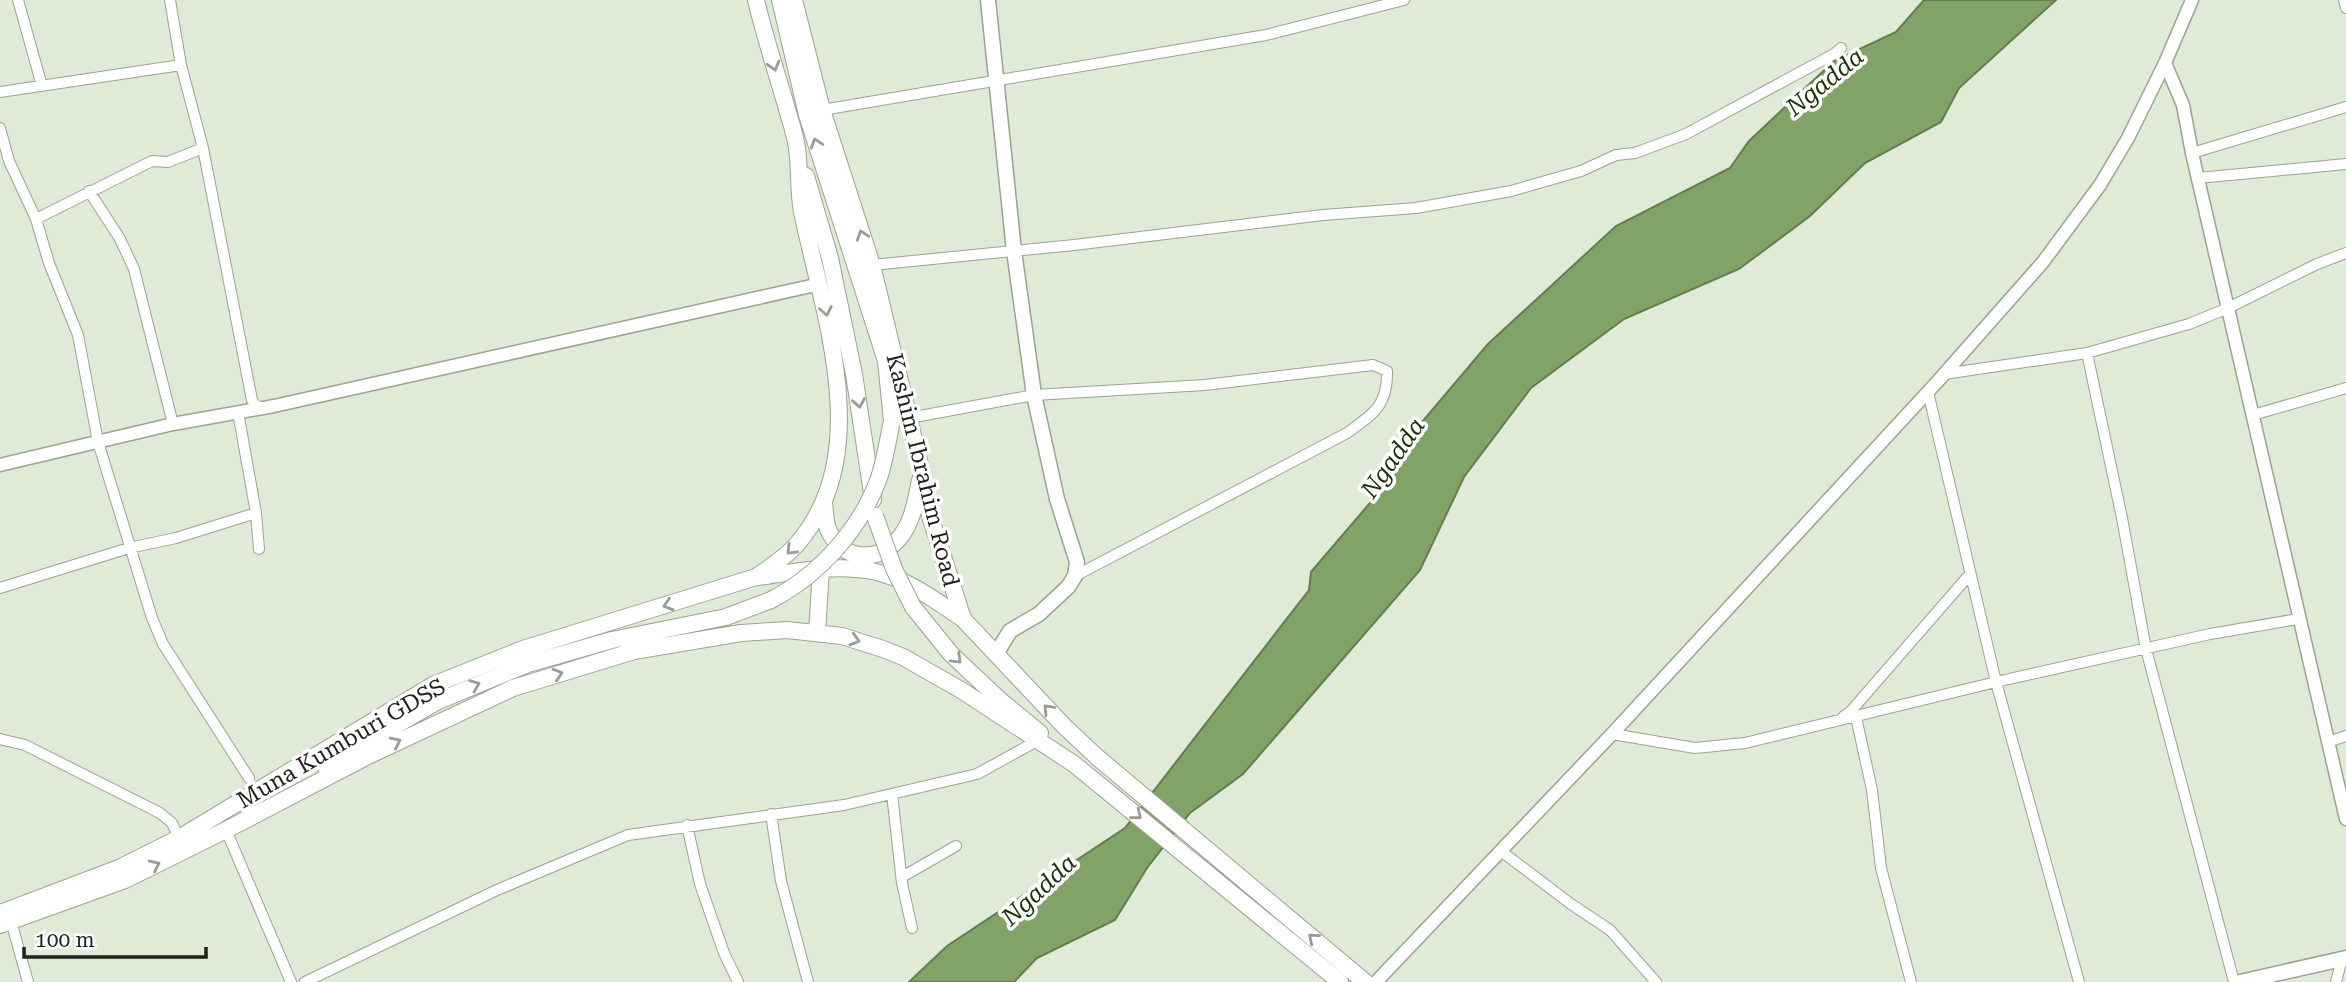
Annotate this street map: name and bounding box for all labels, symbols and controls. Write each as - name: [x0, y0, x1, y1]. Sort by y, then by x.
- water label: Ngadda: [1780, 42, 1869, 122]
- one-way arrow: [766, 59, 781, 71]
- one-way arrow: [810, 137, 824, 150]
- one-way arrow: [856, 229, 871, 241]
- one-way arrow: [817, 305, 832, 317]
- street label: Kashim Ibrahim Road: [880, 351, 965, 590]
- one-way arrow: [851, 398, 866, 409]
- water label: Ngadda: [1355, 413, 1431, 504]
- one-way arrow: [786, 542, 799, 555]
- one-way arrow: [662, 597, 674, 612]
- one-way arrow: [848, 632, 860, 646]
- one-way arrow: [949, 651, 962, 664]
- one-way arrow: [551, 667, 563, 682]
- street label: Muna Kumburi GDSS: [232, 673, 450, 814]
- one-way arrow: [469, 680, 481, 694]
- one-way arrow: [1044, 704, 1057, 717]
- one-way arrow: [389, 737, 401, 751]
- one-way arrow: [1129, 807, 1141, 820]
- water label: Ngadda: [995, 849, 1082, 932]
- one-way arrow: [148, 860, 160, 874]
- scale bar: [24, 916, 206, 960]
- text: 100 m: [35, 928, 95, 952]
- one-way arrow: [1308, 934, 1320, 947]

